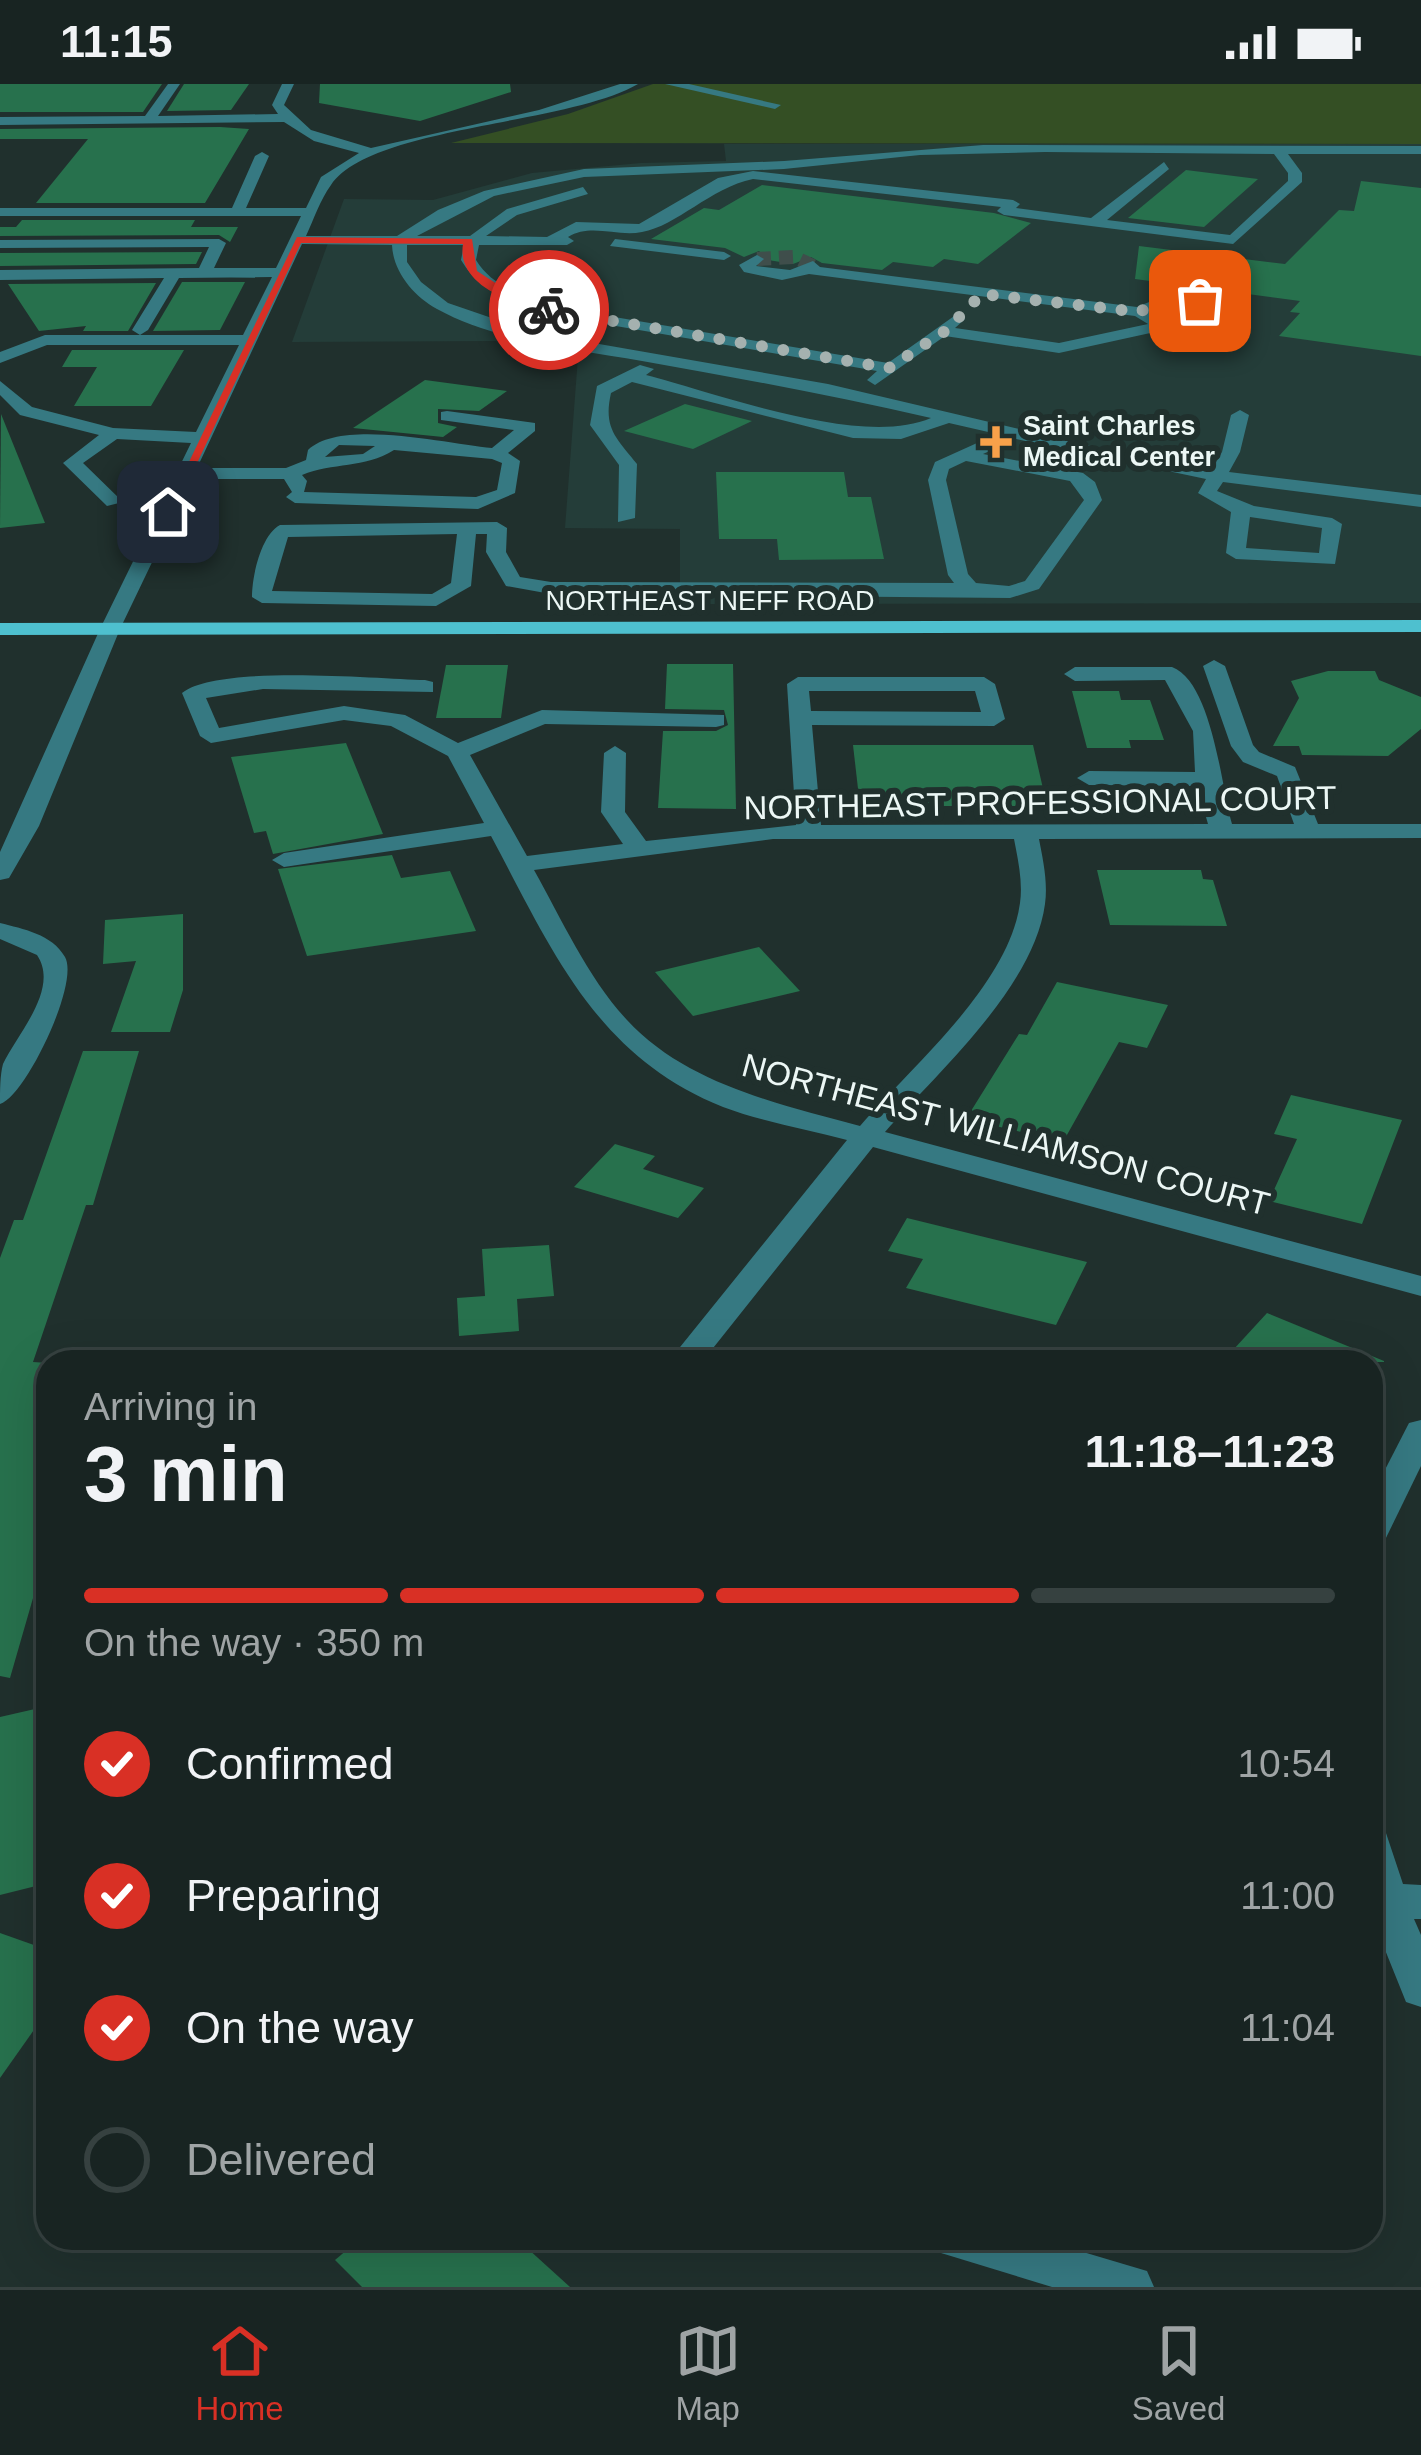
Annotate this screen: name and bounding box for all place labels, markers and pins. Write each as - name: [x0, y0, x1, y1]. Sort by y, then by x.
- pin: [1149, 250, 1251, 352]
- place label: Saint Charles Medical Center: [1023, 411, 1216, 472]
- marker: Saint Charles Medical Center: [980, 426, 1012, 458]
- pin: [117, 461, 219, 563]

